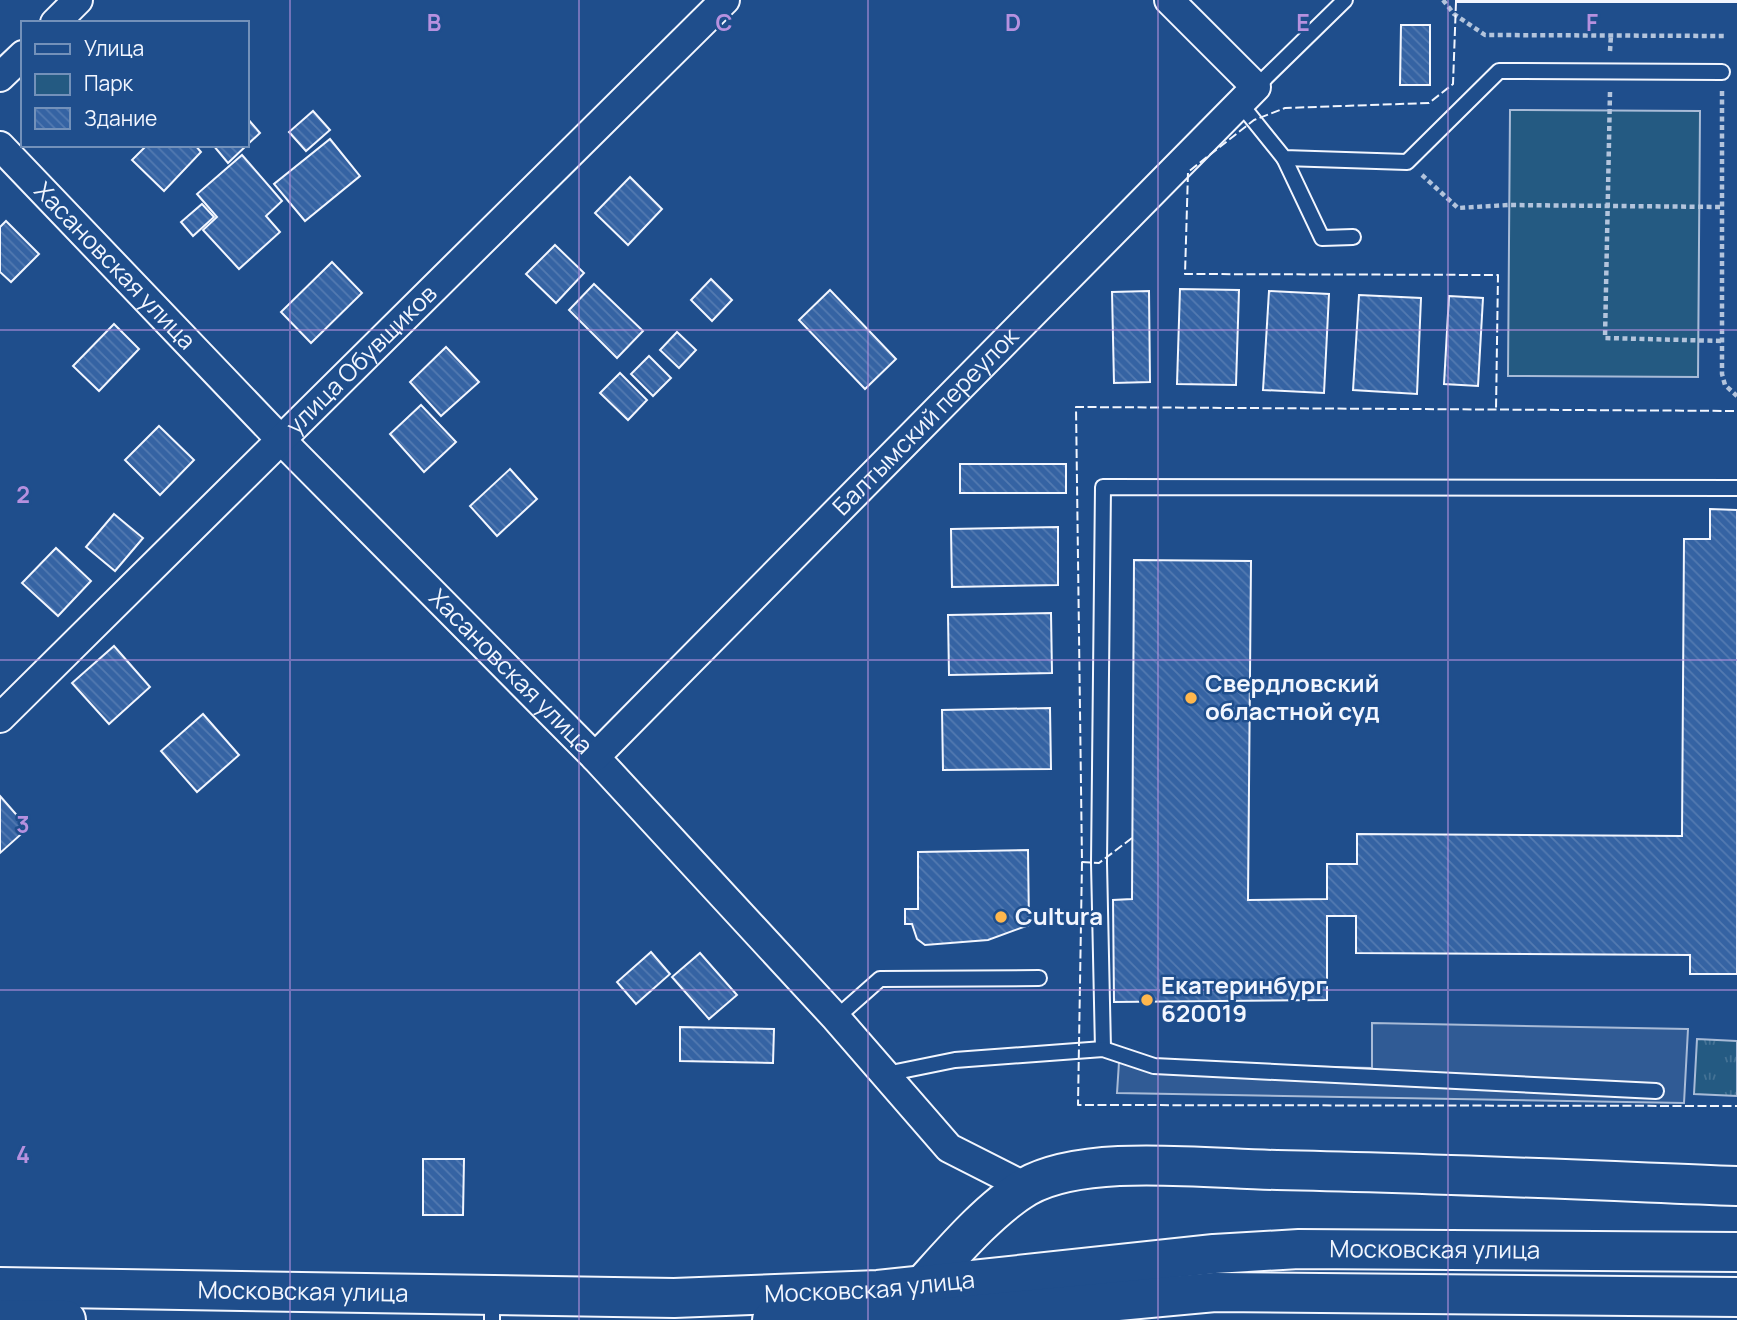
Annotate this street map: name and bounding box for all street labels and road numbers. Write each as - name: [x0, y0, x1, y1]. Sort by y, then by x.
- street label: Хасановская улица: [28, 174, 204, 356]
- street label: улица Обувщиков: [278, 277, 443, 441]
- street label: Балтымский переулок: [825, 319, 1026, 522]
- street label: Хасановская улица: [423, 581, 601, 761]
- street label: Московская улица: [1329, 1231, 1540, 1266]
- street label: Московская улица: [764, 1262, 976, 1309]
- street label: Московская улица: [197, 1272, 409, 1309]

